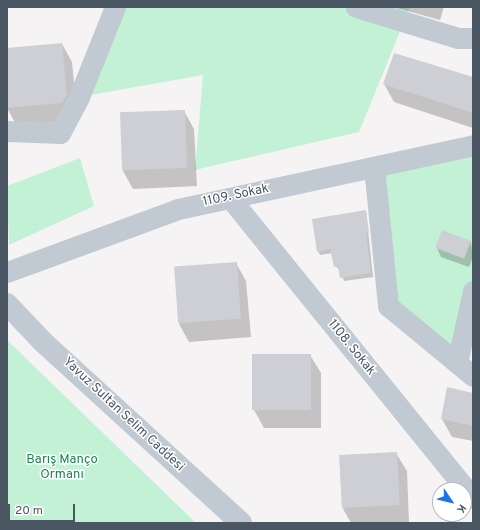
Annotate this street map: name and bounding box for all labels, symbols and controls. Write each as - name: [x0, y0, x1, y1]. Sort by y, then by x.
- street label: 1109. Sokak: [202, 181, 270, 211]
- street label: 1108. Sokak: [324, 317, 378, 379]
- street label: Yavuz Sultan Selim Caddesi: [59, 355, 187, 475]
- park label: Barış Manço Ormanı: [26, 453, 98, 484]
- north arrow: [432, 482, 472, 522]
- scale bar: [10, 496, 77, 522]
- text: K: [453, 501, 469, 516]
- text: 20 m: [15, 503, 43, 519]

